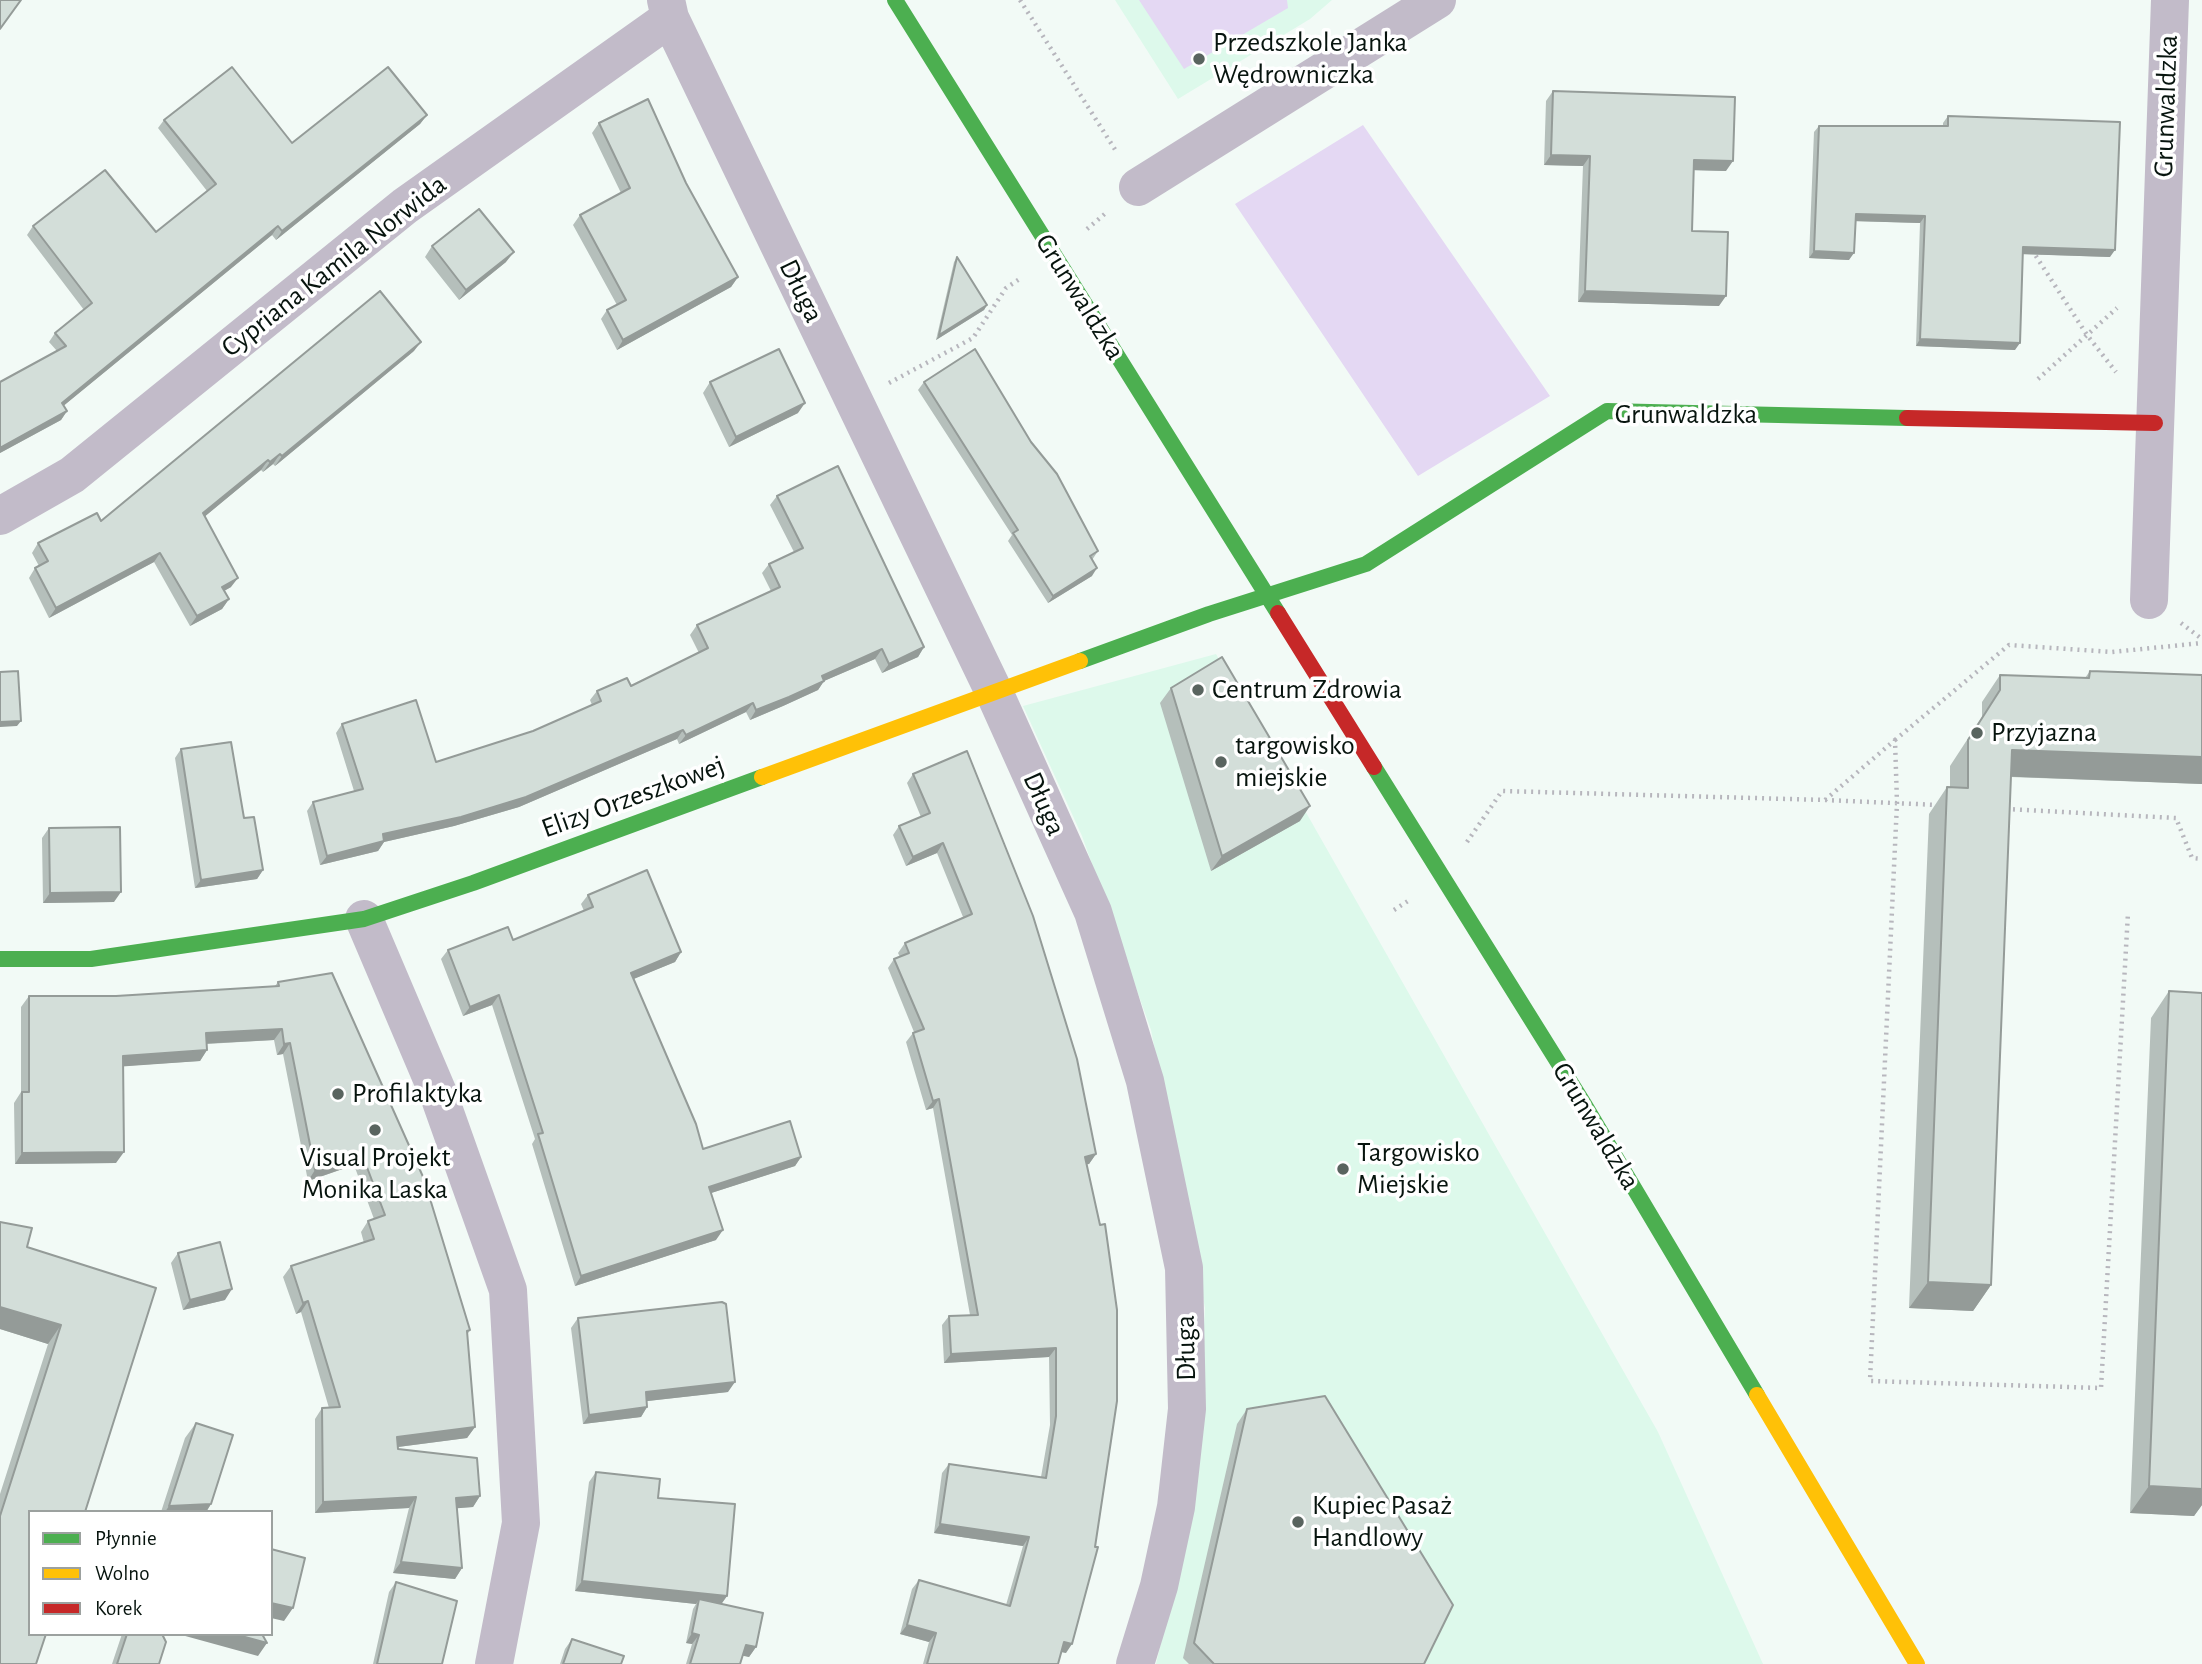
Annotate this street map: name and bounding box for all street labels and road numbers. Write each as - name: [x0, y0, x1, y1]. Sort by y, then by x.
- street label: Grunwaldzka: [2147, 34, 2185, 178]
- street label: Cypriana Kamila Norwida: [215, 168, 453, 364]
- street label: Grunwaldzka: [1028, 228, 1132, 366]
- street label: Długa: [771, 254, 831, 328]
- street label: Grunwaldzka: [1615, 398, 1757, 432]
- street label: Elizy Orzeszkowej: [537, 748, 729, 846]
- street label: Długa: [1015, 767, 1073, 841]
- street label: Grunwaldzka: [1545, 1056, 1647, 1196]
- street label: Długa: [1169, 1315, 1203, 1381]

